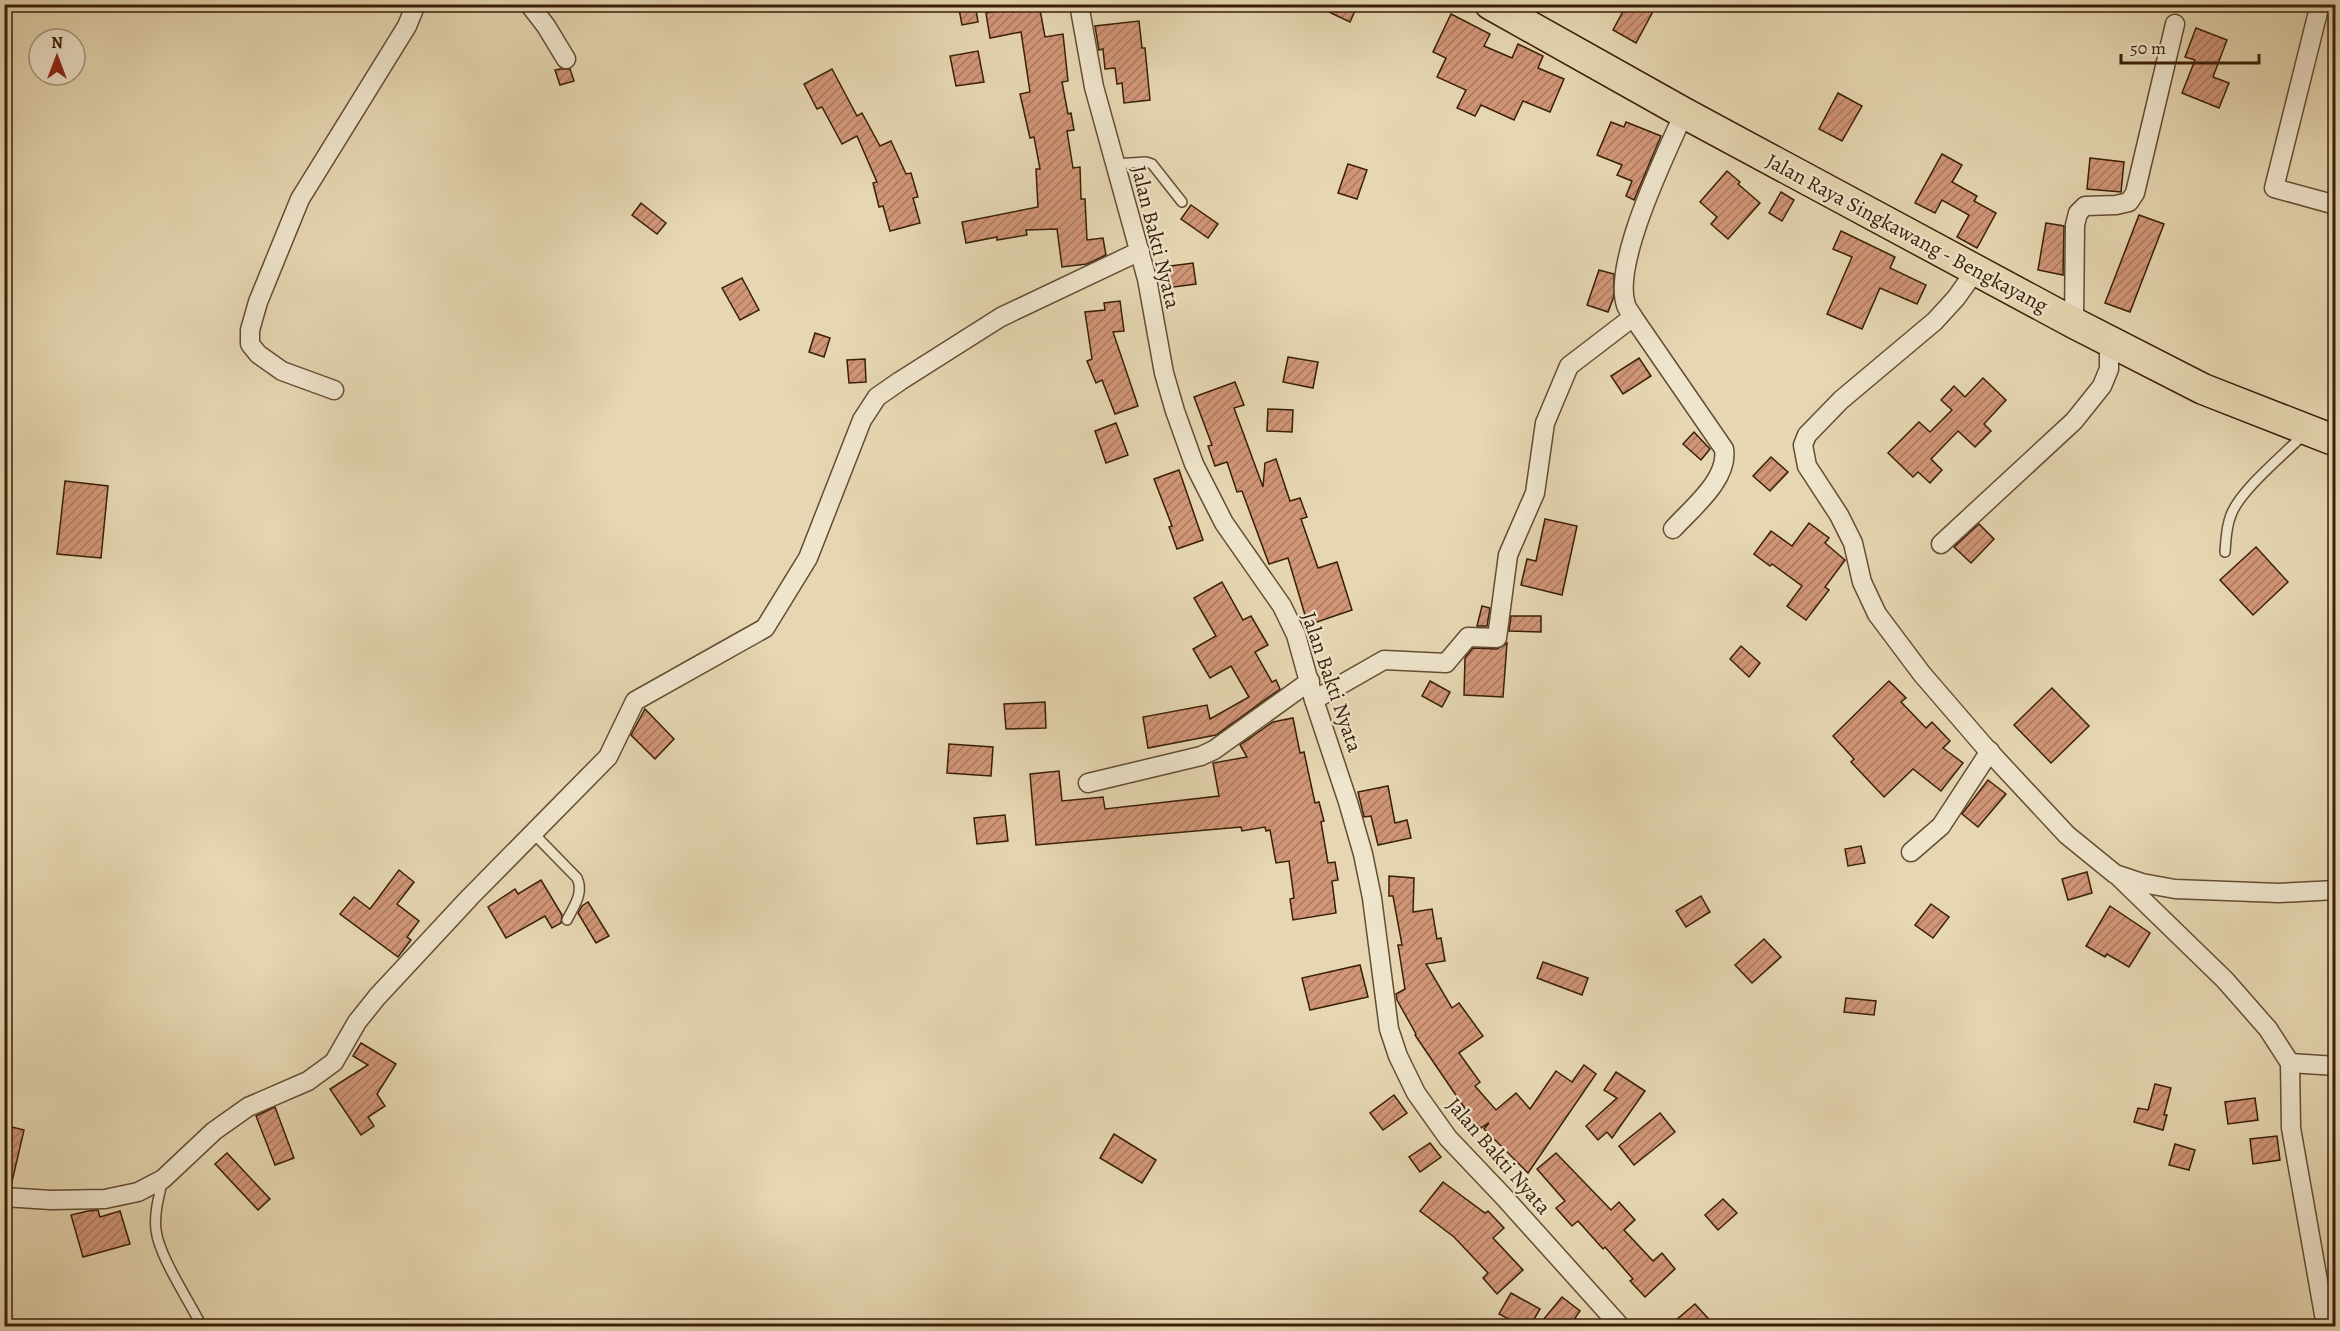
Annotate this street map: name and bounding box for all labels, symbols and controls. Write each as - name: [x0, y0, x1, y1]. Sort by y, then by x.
- north arrow: [27, 27, 87, 87]
- scale bar: [2121, 27, 2259, 65]
- text: N: [51, 32, 63, 54]
- text: 50 m: [2130, 36, 2166, 60]
- street label: Jalan Raya Singkawang - Bengkayang: [1761, 147, 2053, 320]
- street label: Jalan Bakti Nyata: [1125, 163, 1187, 312]
- street label: Jalan Bakti Nyata: [1295, 608, 1369, 756]
- street label: Jalan Bakti Nyata: [1440, 1092, 1558, 1221]

